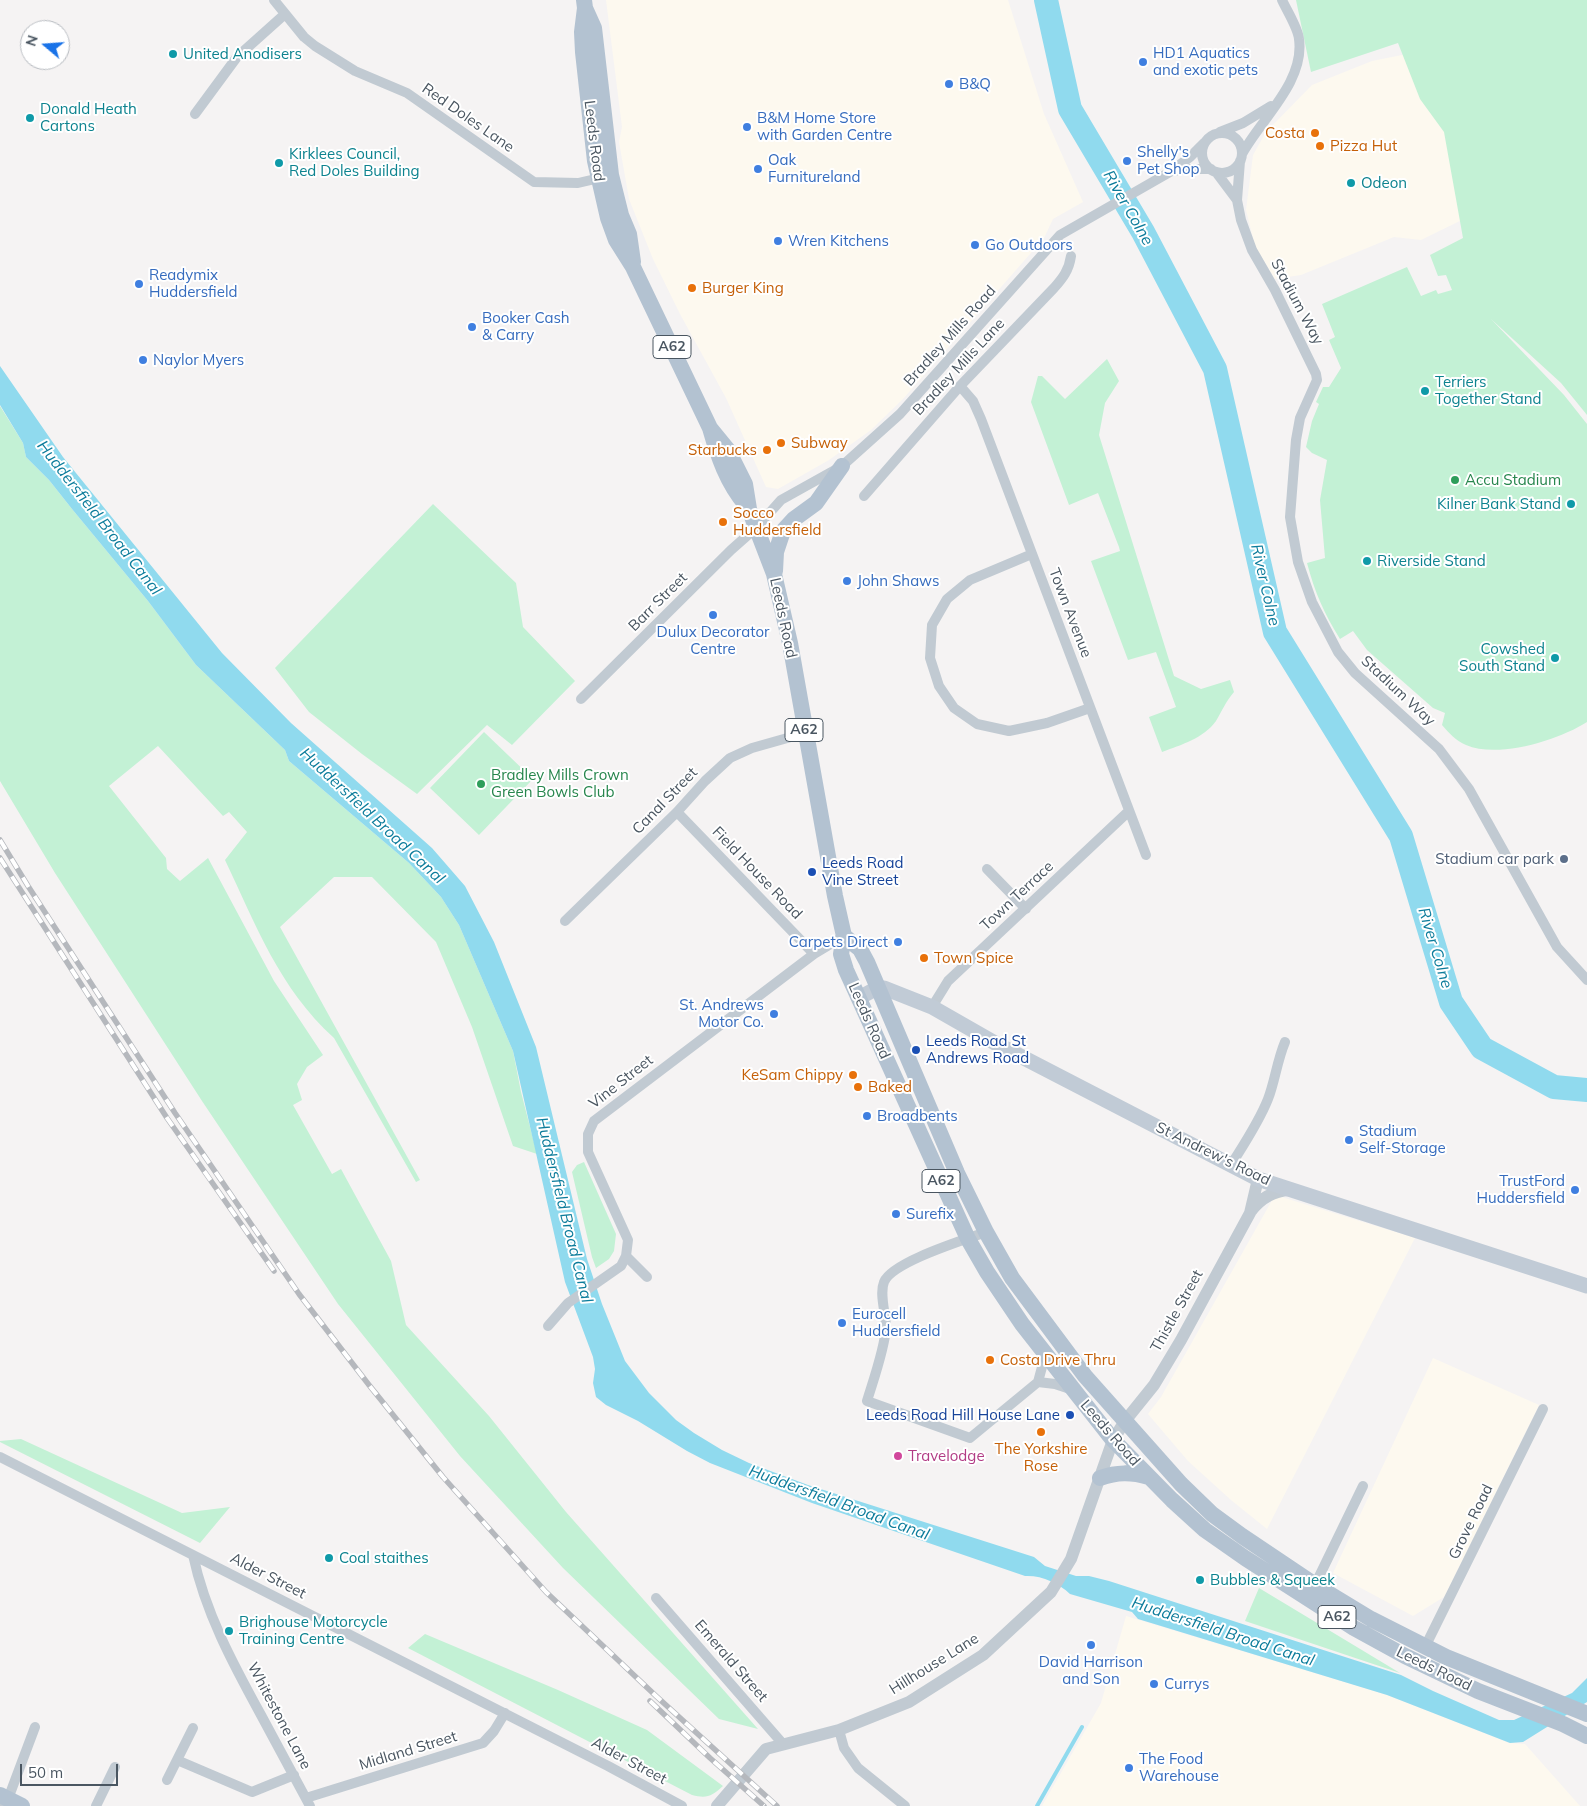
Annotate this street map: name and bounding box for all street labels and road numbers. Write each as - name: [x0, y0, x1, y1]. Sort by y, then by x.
- street label: Red Doles Lane: [418, 80, 518, 156]
- street label: Leeds Road: [580, 99, 608, 183]
- street label: Stadium Way: [1267, 256, 1327, 348]
- street label: Bradley Mills Road: [900, 282, 1000, 390]
- street label: Bradley Mills Lane: [909, 315, 1009, 419]
- road number: A62: [653, 336, 691, 358]
- street label: Town Avenue: [1045, 566, 1095, 660]
- street label: Barr Street: [625, 569, 691, 635]
- street label: Leeds Road: [766, 576, 800, 660]
- street label: Stadium Way: [1357, 652, 1439, 730]
- road number: A62: [785, 718, 823, 742]
- street label: Canal Street: [629, 764, 701, 838]
- street label: Field House Road: [708, 823, 806, 923]
- street label: Town Terrace: [977, 858, 1057, 934]
- street label: Leeds Road: [844, 980, 894, 1062]
- street label: Vine Street: [585, 1051, 657, 1113]
- street label: St Andrew's Road: [1153, 1118, 1273, 1190]
- road number: A62: [922, 1170, 960, 1192]
- street label: Thistle Street: [1147, 1267, 1207, 1355]
- street label: Leeds Road: [1076, 1396, 1144, 1470]
- street label: Grove Road: [1445, 1481, 1497, 1563]
- street label: Alder Street: [227, 1549, 309, 1603]
- road number: A62: [1318, 1605, 1356, 1628]
- street label: Emerald Street: [691, 1616, 771, 1706]
- street label: Hillhouse Lane: [886, 1629, 982, 1699]
- street label: Leeds Road: [1393, 1643, 1475, 1695]
- street label: Whitestone Lane: [243, 1659, 315, 1773]
- street label: Midland Street: [357, 1728, 459, 1774]
- street label: Alder Street: [588, 1734, 670, 1788]

